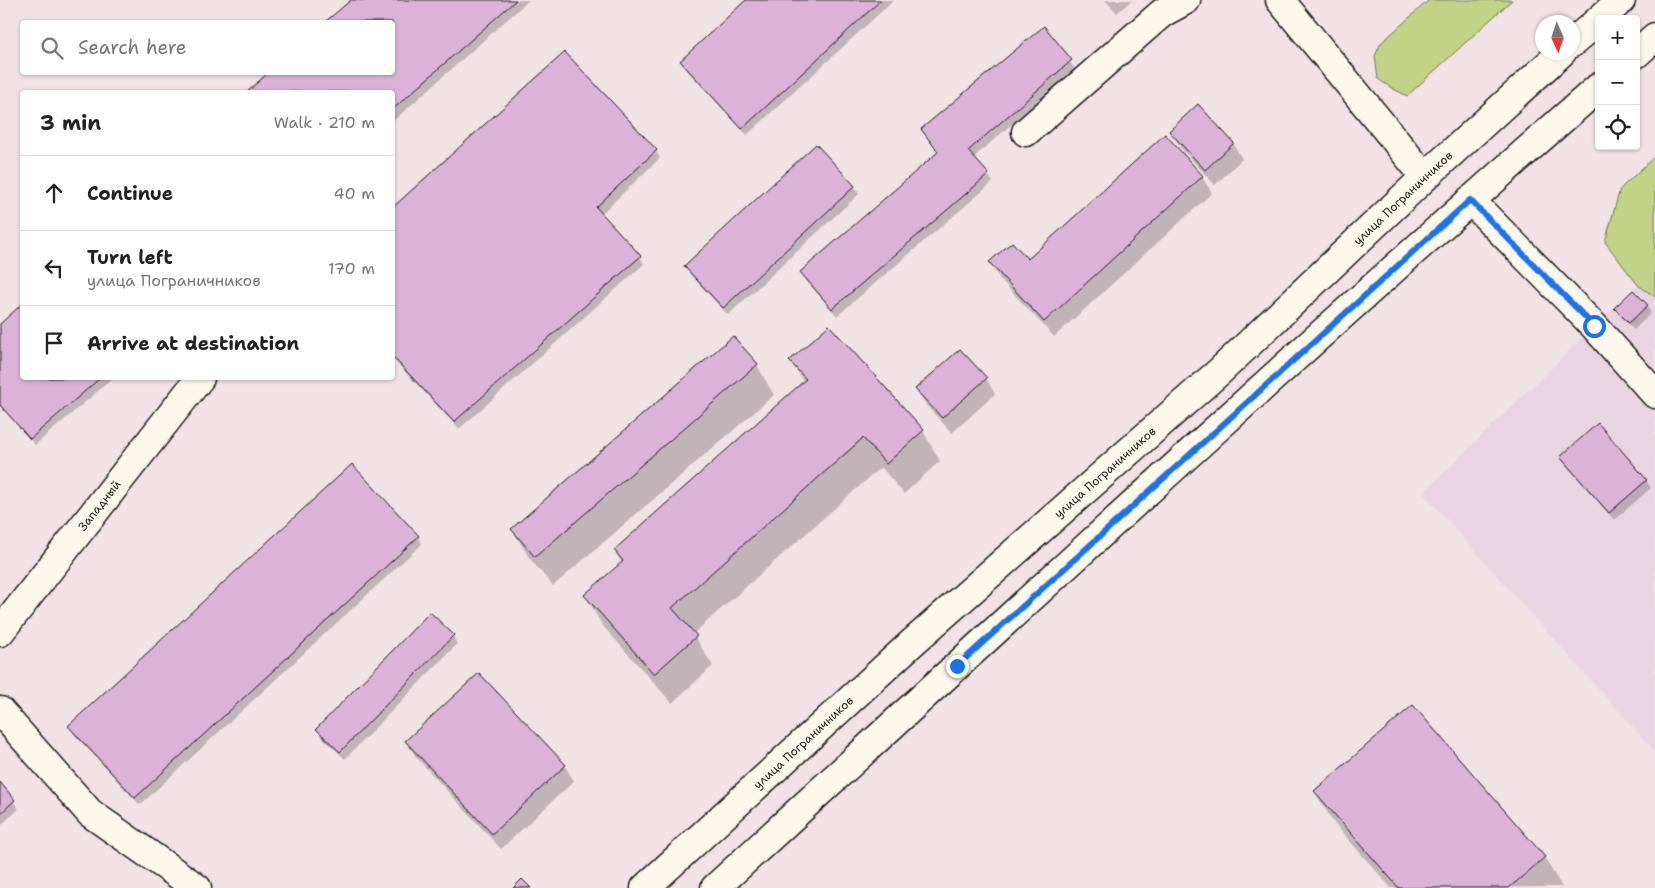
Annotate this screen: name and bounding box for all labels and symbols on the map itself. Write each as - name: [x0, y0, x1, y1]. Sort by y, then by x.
- north arrow: [1535, 15, 1580, 60]
- street label: улица Пограничников: [1350, 148, 1456, 249]
- route start: [1583, 315, 1606, 338]
- street label: улица Пограничников: [1051, 423, 1159, 522]
- street label: Западный: [75, 477, 125, 534]
- route end: [946, 655, 969, 678]
- street label: улица Пограничников: [750, 693, 857, 793]

